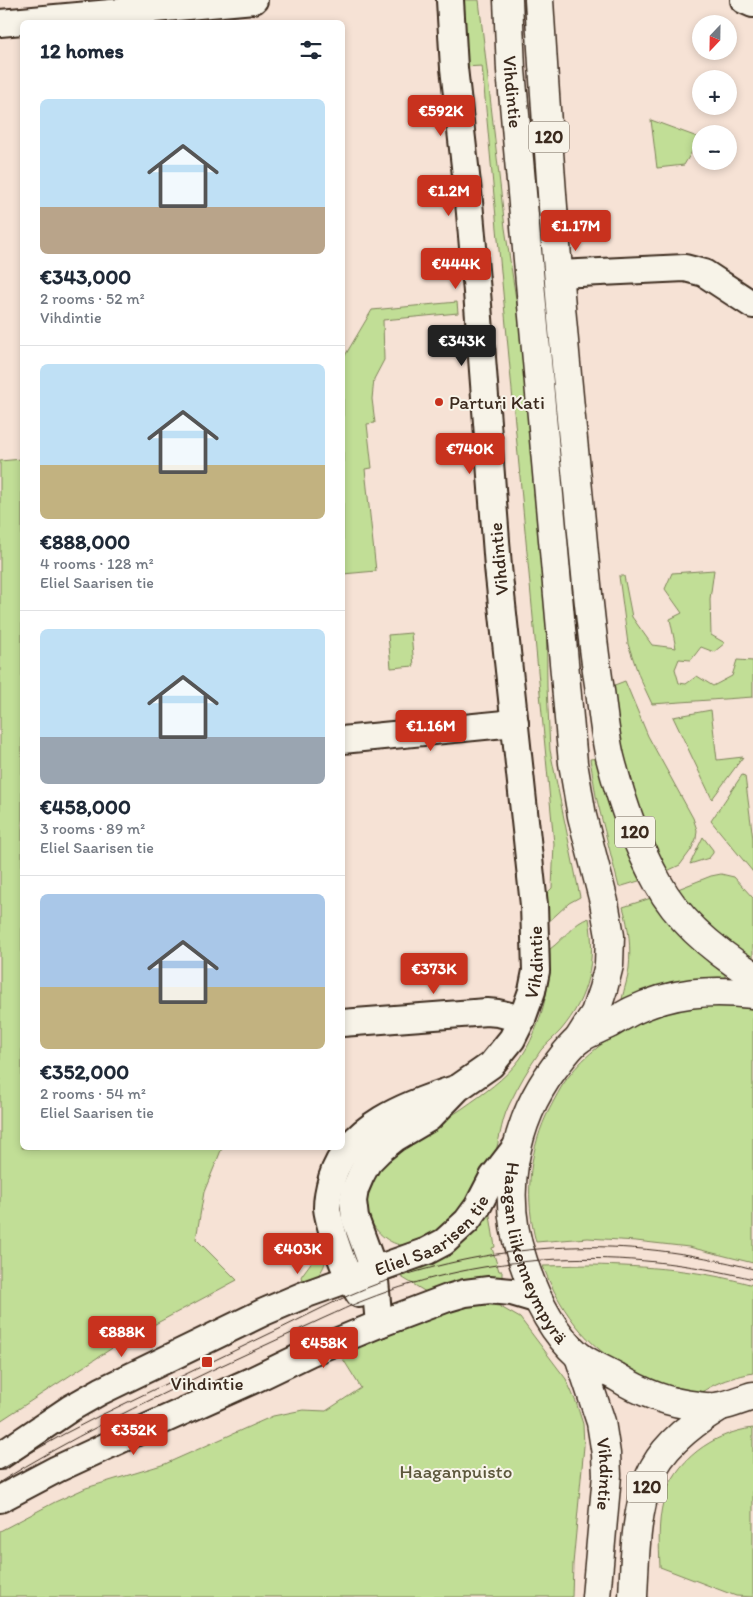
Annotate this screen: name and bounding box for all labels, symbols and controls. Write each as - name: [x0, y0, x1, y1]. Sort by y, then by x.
- north arrow: [692, 15, 738, 60]
- map controls: [692, 15, 737, 170]
- icon: filters: [297, 36, 325, 64]
- text: 12 homes: [40, 38, 124, 63]
- street label: Vihdintie: [498, 55, 527, 129]
- button: +: [692, 70, 737, 115]
- pin: €592K: [406, 94, 476, 137]
- text: €592K: [419, 101, 463, 120]
- road number: 120: [529, 121, 569, 152]
- button: −: [692, 125, 737, 170]
- icon: home: [138, 131, 228, 221]
- pin: €1.2M: [414, 174, 484, 217]
- text: €1.2M: [428, 181, 470, 200]
- pin: €1.17M: [535, 210, 617, 252]
- text: €1.17M: [552, 216, 600, 235]
- pin: €444K: [421, 248, 491, 290]
- text: €444K: [432, 254, 480, 273]
- text: €343,000: [40, 264, 131, 289]
- text: 2 rooms · 52 m²: [40, 289, 145, 308]
- text: Vihdintie: [40, 308, 102, 327]
- pin: €343K: [427, 324, 497, 367]
- text: €343K: [439, 331, 485, 350]
- place label: Parturi Kati: [449, 391, 545, 414]
- marker: Parturi Kati: [433, 396, 445, 408]
- icon: home: [138, 397, 228, 487]
- pin: €740K: [435, 432, 505, 475]
- text: €740K: [447, 439, 493, 458]
- street label: Vihdintie: [484, 522, 513, 596]
- text: €888,000: [40, 529, 130, 554]
- text: 4 rooms · 128 m²: [40, 554, 154, 573]
- text: Eliel Saarisen tie: [40, 573, 154, 592]
- icon: home: [138, 662, 228, 752]
- pin: €1.16M: [390, 710, 472, 752]
- text: €1.16M: [407, 716, 455, 735]
- text: €458,000: [40, 794, 131, 819]
- road number: 120: [615, 816, 655, 848]
- text: 3 rooms · 89 m²: [40, 819, 145, 838]
- text: Eliel Saarisen tie: [40, 838, 154, 857]
- street label: Vihdintie: [519, 925, 548, 1002]
- icon: home: [138, 927, 228, 1017]
- pin: €373K: [399, 952, 469, 995]
- text: €373K: [412, 959, 456, 978]
- text: €352,000: [40, 1059, 129, 1084]
- text: 2 rooms · 54 m²: [40, 1084, 146, 1103]
- text: Eliel Saarisen tie: [40, 1103, 154, 1122]
- street label: Haagan liikenneympyrä: [500, 1161, 573, 1349]
- street label: Eliel Saarisen tie: [371, 1191, 494, 1281]
- pin: €403K: [263, 1232, 333, 1275]
- text: €403K: [274, 1239, 322, 1258]
- pin: €888K: [87, 1316, 157, 1358]
- text: €888K: [99, 1322, 145, 1341]
- pin: €458K: [289, 1326, 359, 1369]
- text: €458K: [301, 1333, 347, 1352]
- marker: Vihdintie: [200, 1355, 214, 1369]
- place label: Vihdintie: [170, 1372, 244, 1395]
- pin: €352K: [99, 1414, 169, 1456]
- text: €352K: [112, 1420, 156, 1439]
- street label: Vihdintie: [592, 1436, 618, 1511]
- park label: Haaganpuisto: [400, 1460, 512, 1483]
- road number: 120: [627, 1471, 667, 1502]

